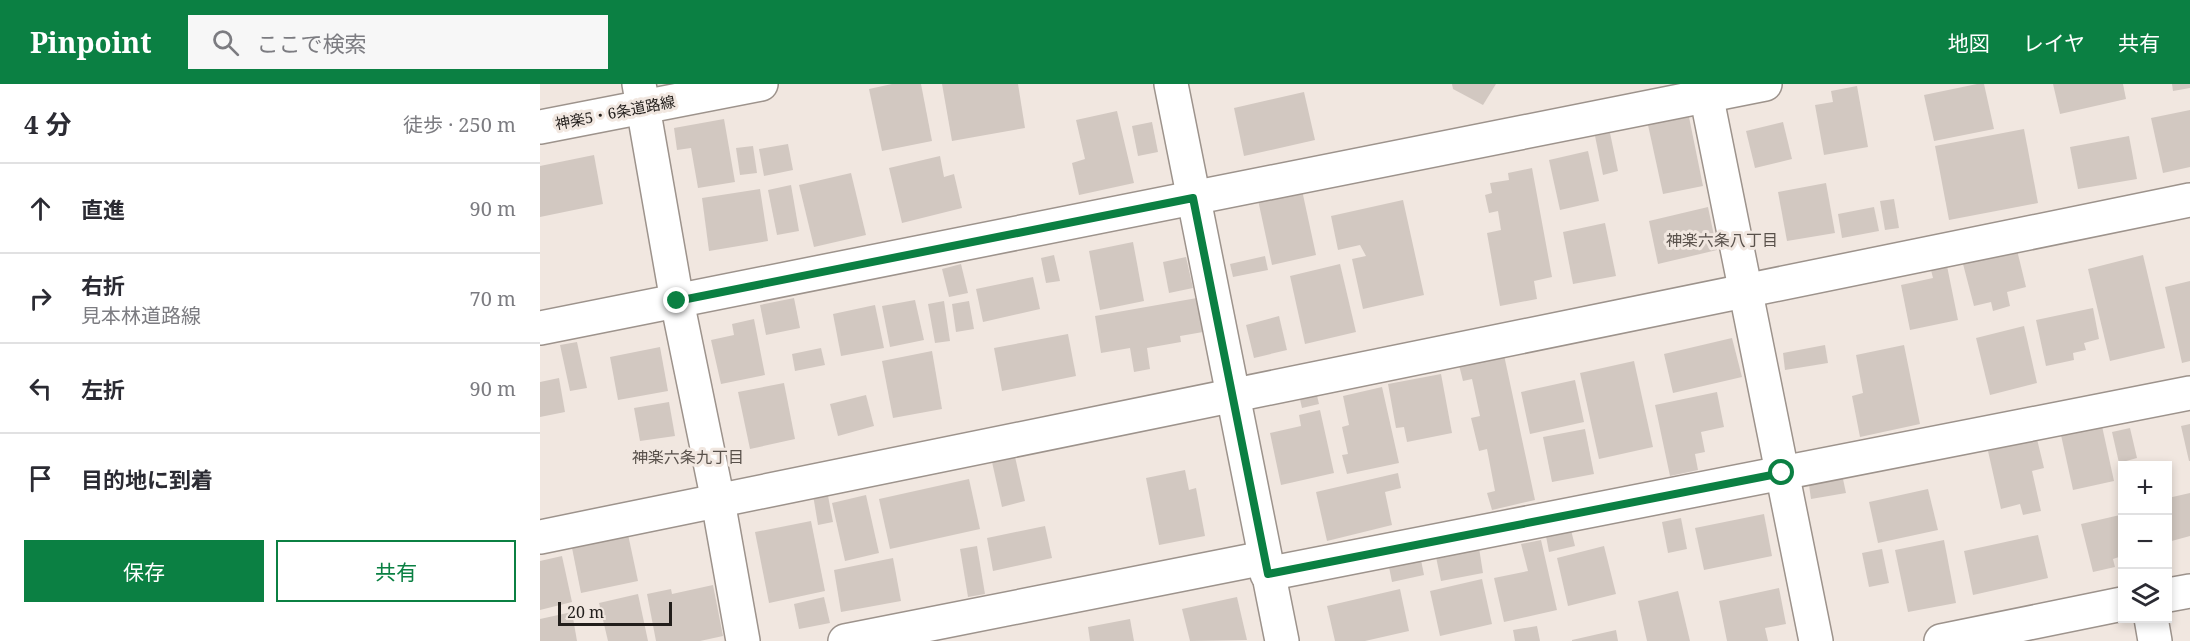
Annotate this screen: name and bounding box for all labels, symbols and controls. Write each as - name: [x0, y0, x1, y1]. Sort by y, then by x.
- search box: [188, 15, 608, 69]
- text: Pinpoint: [30, 23, 152, 61]
- icon: search: [209, 26, 242, 59]
- text: ここで検索: [257, 28, 367, 58]
- text: 地図: [1948, 29, 1990, 57]
- text: レイヤ: [2023, 29, 2085, 57]
- text: 共有: [2118, 29, 2160, 57]
- street label: 神楽5・6条道路線: [553, 91, 677, 133]
- text: 4 分: [24, 106, 71, 142]
- text: 徒歩 · 250 m: [403, 111, 516, 138]
- icon: ahead: [24, 192, 57, 225]
- text: 直進: [81, 194, 125, 224]
- text: 90 m: [470, 195, 516, 222]
- district label: 神楽六条八丁目: [1666, 229, 1778, 251]
- text: 右折: [81, 270, 125, 300]
- icon: right: [24, 282, 57, 315]
- text: 70 m: [470, 285, 516, 312]
- route end: [663, 287, 689, 313]
- text: 見本林道路線: [81, 302, 201, 329]
- icon: left: [24, 372, 57, 405]
- text: 左折: [81, 374, 125, 404]
- text: 90 m: [470, 375, 516, 402]
- district label: 神楽六条九丁目: [632, 446, 744, 468]
- route start: [1768, 459, 1794, 485]
- map controls: [2118, 461, 2172, 623]
- button: +: [2118, 461, 2172, 515]
- icon: arrive: [24, 462, 57, 495]
- text: 目的地に到着: [81, 464, 213, 494]
- button: −: [2118, 515, 2172, 569]
- button: 保存: [24, 540, 264, 602]
- button: 共有: [276, 540, 516, 602]
- button: layers: [2118, 569, 2172, 623]
- scale bar: [558, 599, 672, 626]
- text: 20 m: [567, 601, 604, 623]

